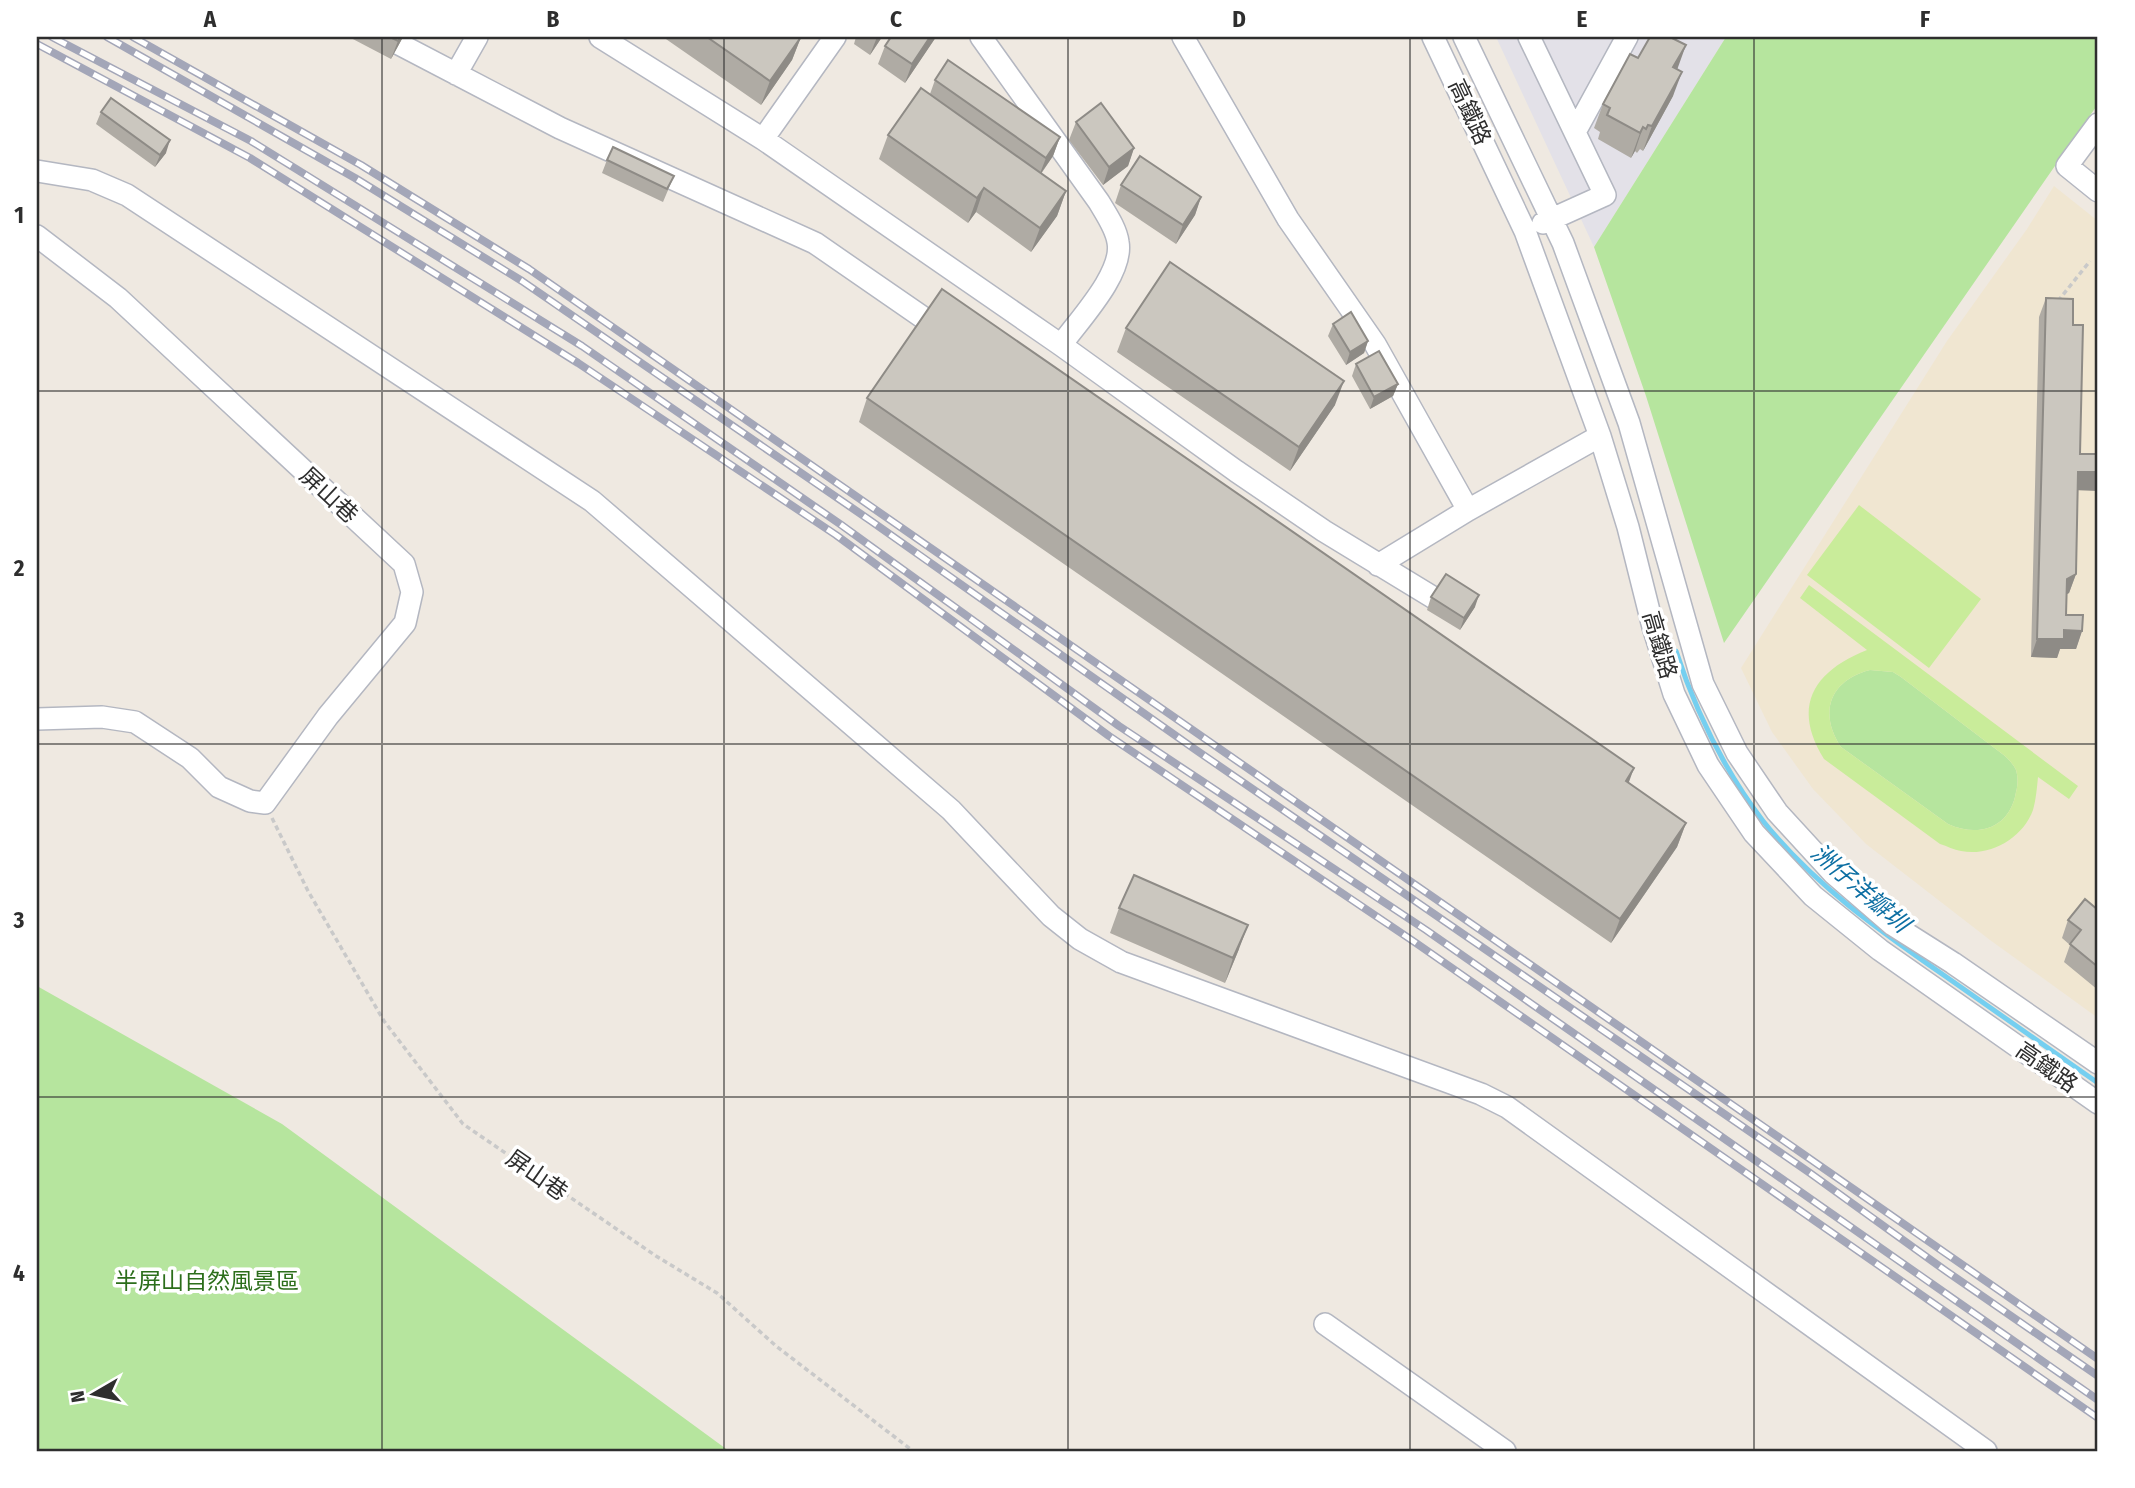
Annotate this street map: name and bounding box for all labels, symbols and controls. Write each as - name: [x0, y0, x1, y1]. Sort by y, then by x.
- text: A: [203, 5, 217, 33]
- text: B: [547, 5, 560, 33]
- text: C: [890, 5, 902, 33]
- text: D: [1232, 5, 1246, 33]
- text: E: [1577, 5, 1588, 33]
- text: F: [1920, 5, 1930, 33]
- street label: 高鐵路: [1443, 75, 1497, 149]
- text: 1: [14, 201, 24, 229]
- street label: 屏山巷: [294, 461, 364, 529]
- text: 2: [13, 554, 25, 582]
- street label: 高鐵路: [1637, 608, 1683, 682]
- water label: 洲仔洋瓣圳: [1806, 838, 1917, 940]
- text: 3: [13, 906, 25, 934]
- street label: 高鐵路: [2011, 1036, 2083, 1098]
- street label: 屏山巷: [501, 1144, 573, 1206]
- text: 4: [13, 1259, 25, 1287]
- park label: 半屏山自然風景區: [115, 1267, 299, 1295]
- north arrow: [60, 1358, 130, 1428]
- text: N: [65, 1389, 90, 1404]

